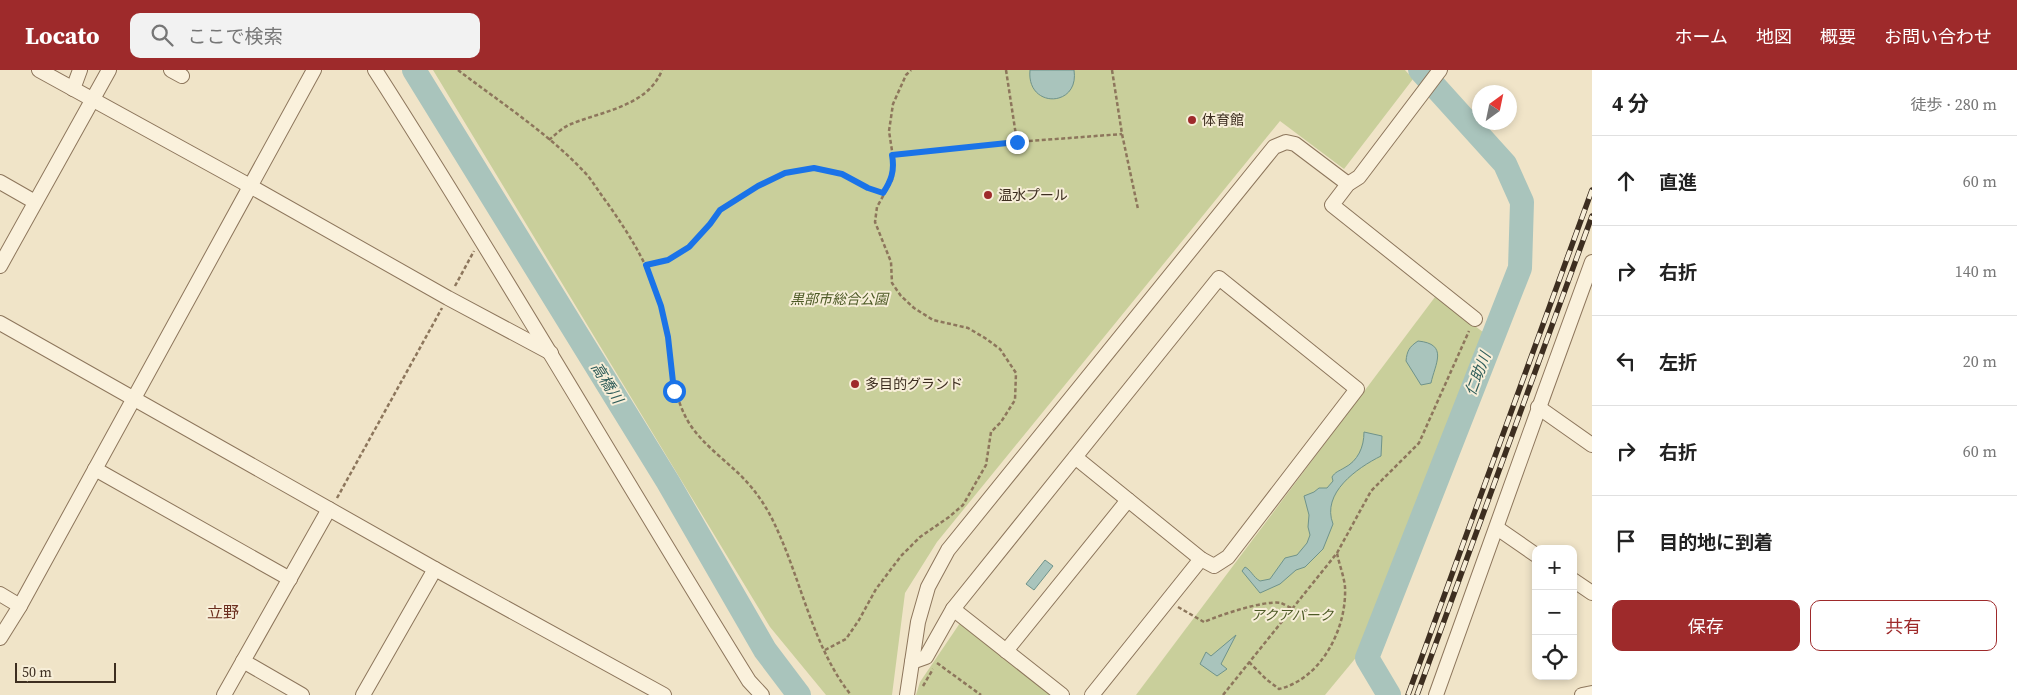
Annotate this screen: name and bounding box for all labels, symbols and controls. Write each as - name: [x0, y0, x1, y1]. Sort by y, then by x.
- search box: [130, 13, 480, 58]
- text: Locato: [25, 19, 100, 52]
- icon: search: [148, 21, 176, 49]
- text: ここで検索: [188, 23, 283, 49]
- text: ホーム: [1675, 24, 1728, 49]
- text: 地図: [1756, 24, 1792, 49]
- text: 概要: [1820, 24, 1856, 49]
- text: お問い合わせ: [1884, 24, 1992, 49]
- north arrow: [1472, 85, 1517, 130]
- text: 4 分: [1612, 89, 1649, 118]
- text: 徒歩 · 280 m: [1911, 93, 1997, 115]
- place label: 体育館: [1202, 110, 1244, 130]
- marker: 体育館: [1186, 114, 1198, 126]
- route end: [1006, 131, 1029, 154]
- icon: ahead: [1612, 167, 1640, 195]
- text: 直進: [1659, 169, 1697, 195]
- text: 60 m: [1963, 170, 1997, 192]
- place label: 温水プール: [998, 185, 1068, 205]
- marker: 温水プール: [982, 189, 994, 201]
- icon: right: [1612, 257, 1640, 285]
- text: 右折: [1659, 259, 1697, 285]
- text: 140 m: [1955, 260, 1997, 282]
- park label: 黒部市総合公園: [790, 289, 890, 309]
- water label: 仁助川: [1460, 347, 1496, 399]
- icon: left: [1612, 347, 1640, 375]
- text: 左折: [1659, 349, 1697, 375]
- text: 20 m: [1963, 350, 1997, 372]
- water label: 高橋川: [587, 358, 629, 409]
- place label: 多目的グランド: [865, 374, 963, 394]
- marker: 多目的グランド: [849, 378, 861, 390]
- route start: [663, 380, 686, 403]
- icon: right: [1612, 437, 1640, 465]
- text: 右折: [1659, 439, 1697, 465]
- text: 60 m: [1963, 440, 1997, 462]
- icon: arrive: [1612, 527, 1640, 555]
- text: 目的地に到着: [1659, 529, 1773, 555]
- map controls: [1532, 545, 1577, 680]
- button: +: [1532, 545, 1577, 590]
- button: −: [1532, 590, 1577, 635]
- button: 保存: [1612, 600, 1800, 651]
- button: 共有: [1810, 600, 1997, 651]
- district label: 立野: [207, 601, 239, 623]
- park label: アクアパーク: [1250, 605, 1335, 625]
- button: locate: [1532, 635, 1577, 680]
- scale bar: [15, 660, 116, 683]
- text: 50 m: [22, 662, 52, 682]

